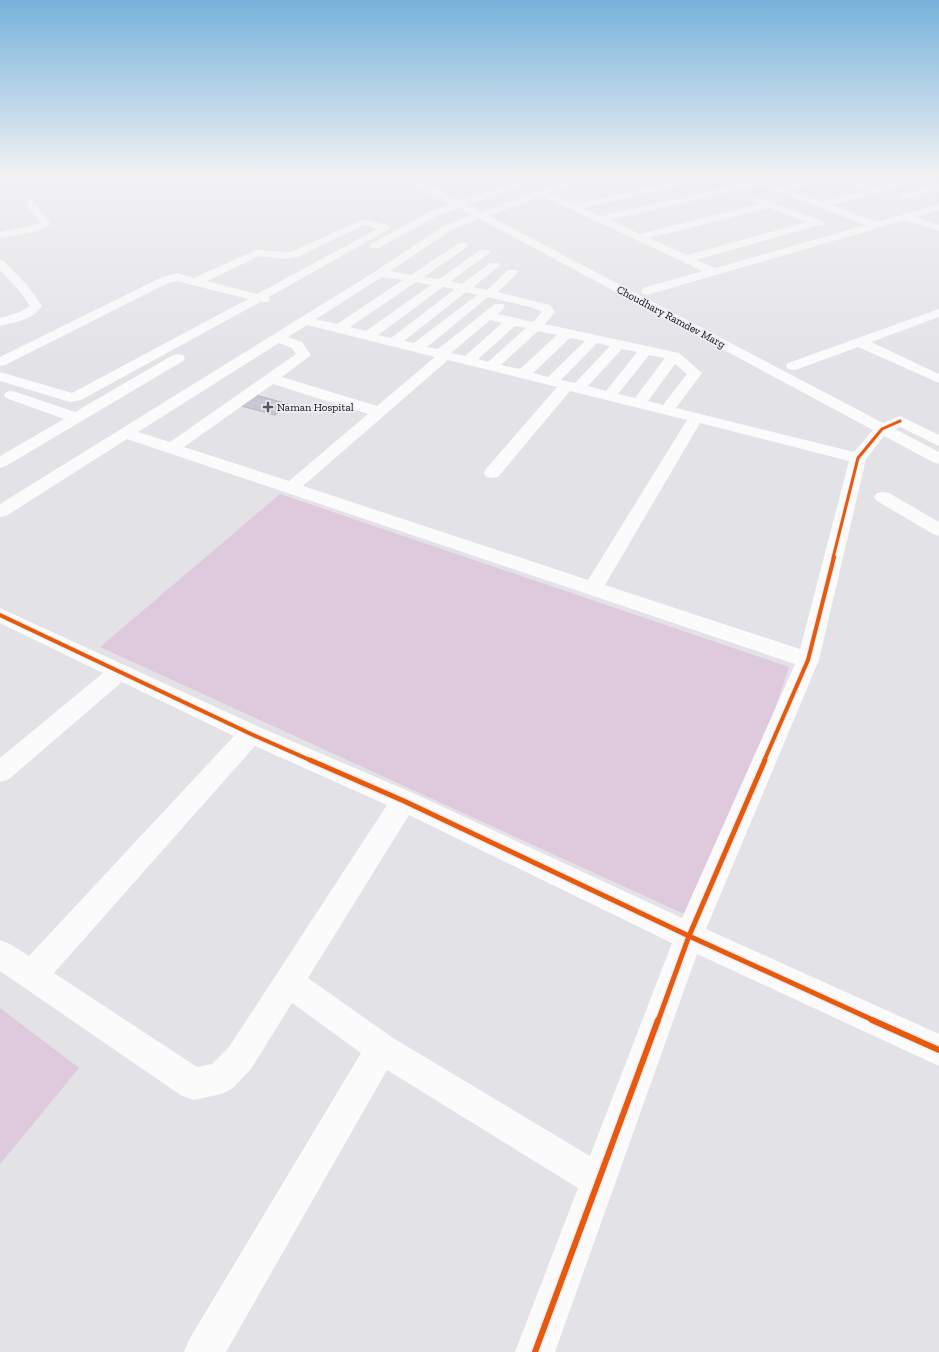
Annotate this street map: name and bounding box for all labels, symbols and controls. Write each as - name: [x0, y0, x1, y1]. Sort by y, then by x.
- street label: Choudhary Ramdev Marg: [615, 283, 727, 351]
- marker: Naman Hospital: [262, 401, 274, 413]
- place label: Naman Hospital: [277, 401, 354, 414]

